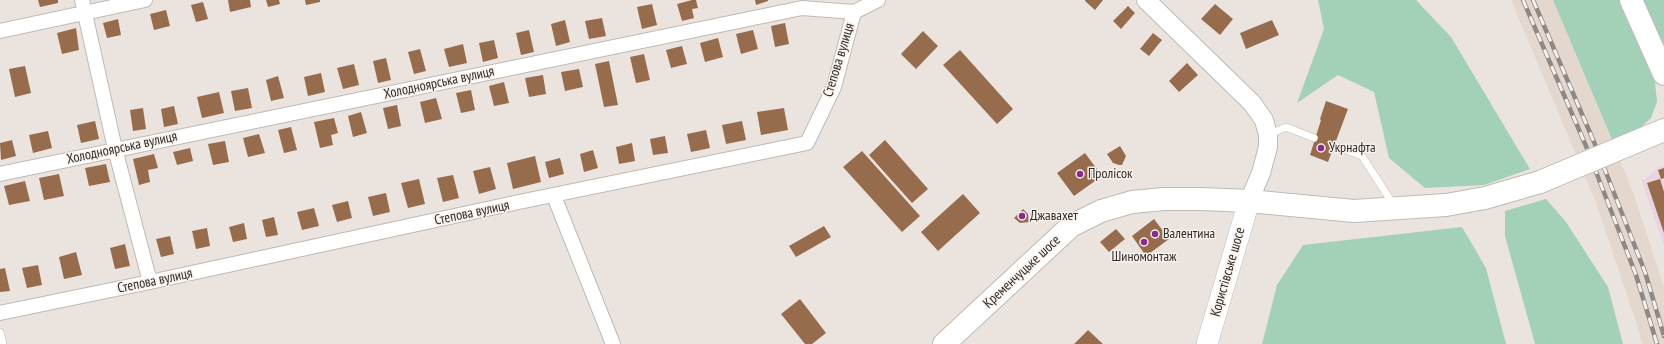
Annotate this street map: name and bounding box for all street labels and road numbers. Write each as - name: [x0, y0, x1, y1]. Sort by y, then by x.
- street label: Степова вулиця: [820, 21, 858, 99]
- street label: Холодноярська вулиця: [382, 63, 496, 103]
- street label: Холодноярська вулиця: [65, 128, 179, 168]
- street label: Степова вулиця: [433, 197, 511, 229]
- street label: Користівське шосе: [1207, 226, 1249, 318]
- street label: Кременчуцьке шосе: [980, 232, 1064, 312]
- street label: Степова вулиця: [116, 265, 194, 297]

